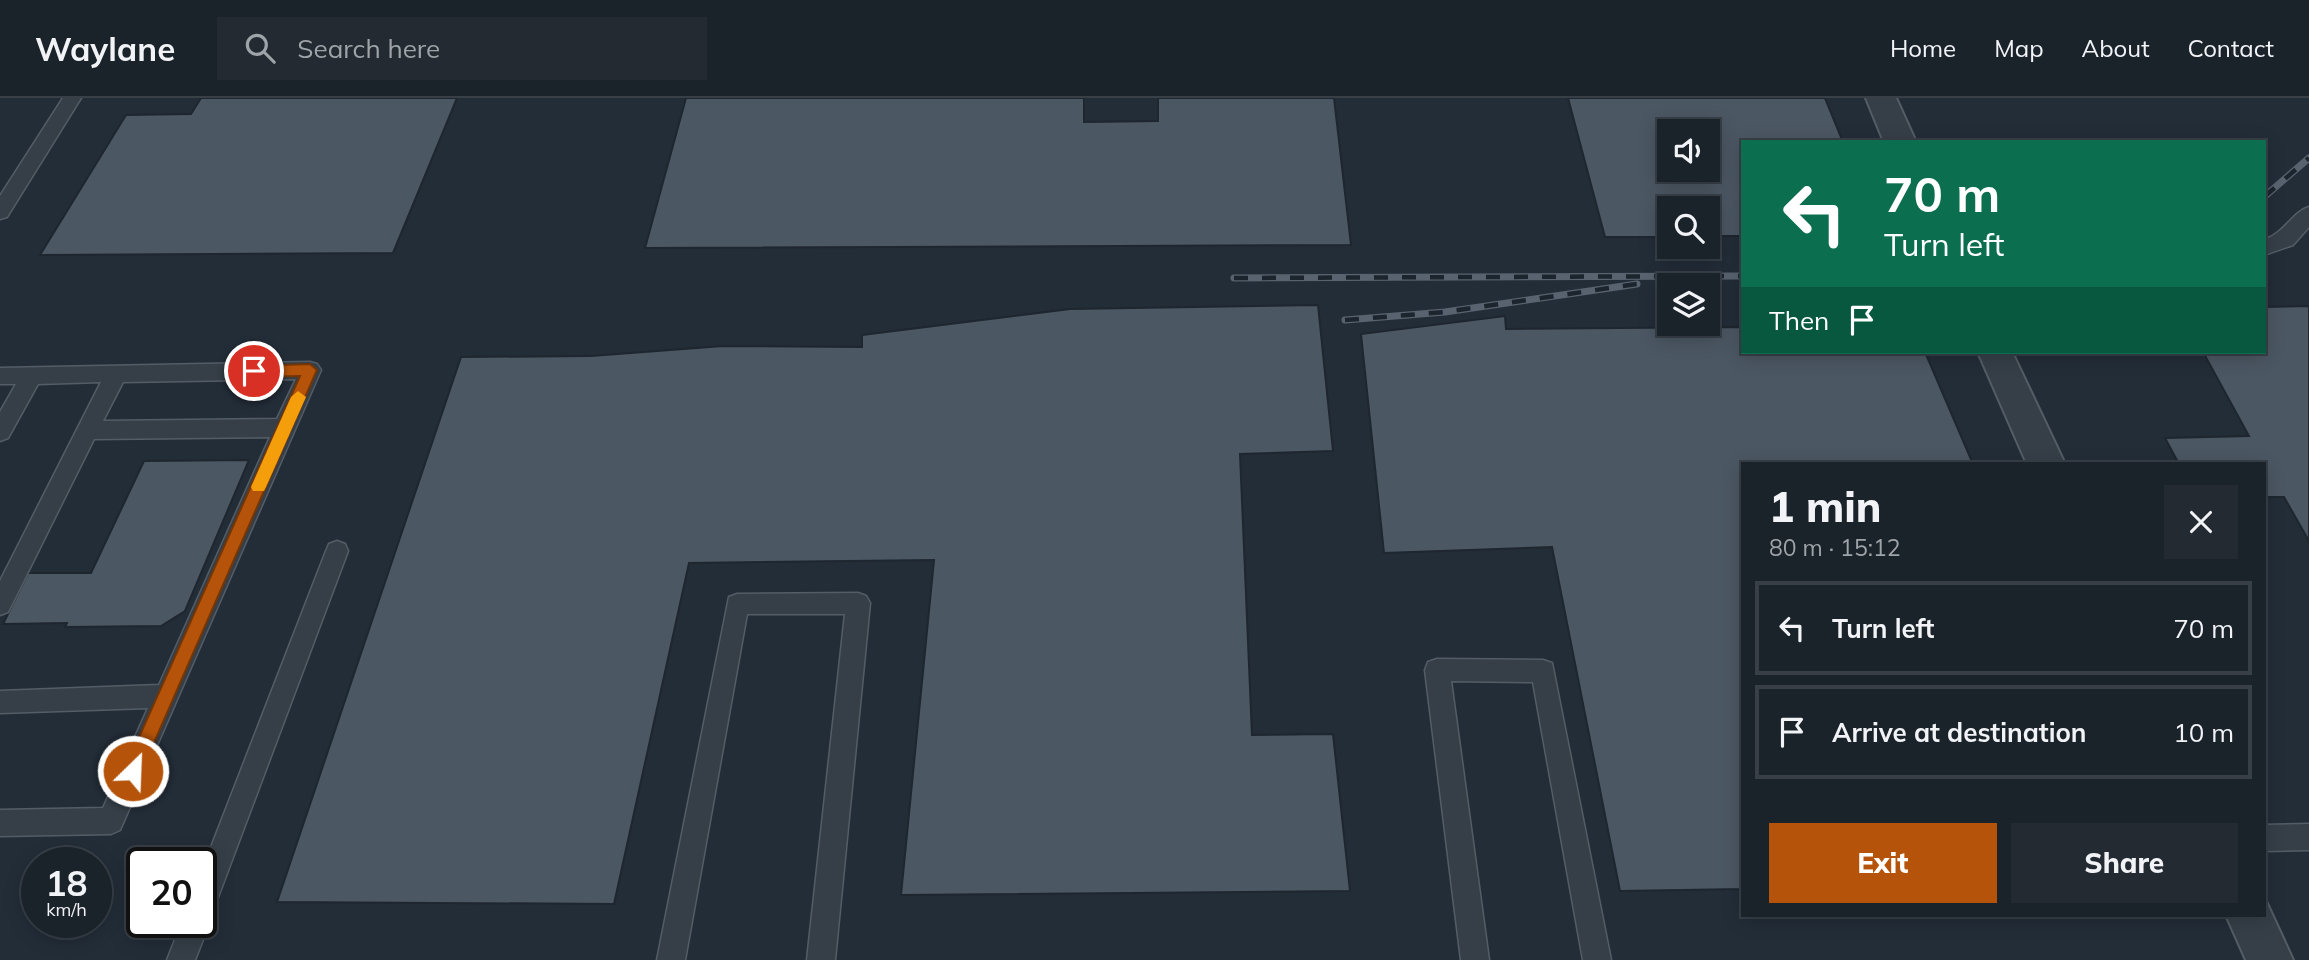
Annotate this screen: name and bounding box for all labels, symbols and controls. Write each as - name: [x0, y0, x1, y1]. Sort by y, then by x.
- search box: [217, 17, 707, 80]
- text: Waylane: [35, 28, 175, 69]
- icon: search: [241, 29, 279, 67]
- text: Search here: [297, 32, 440, 65]
- text: Home: [1890, 33, 1956, 63]
- text: Map: [1994, 33, 2044, 63]
- text: About: [2082, 33, 2150, 63]
- text: Contact: [2188, 33, 2274, 63]
- map controls: [1657, 119, 1720, 336]
- button: sound: [1657, 119, 1720, 182]
- text: 70 m: [1884, 163, 2000, 224]
- icon: left: [1769, 168, 1860, 259]
- button: search: [1657, 196, 1720, 259]
- text: Turn left: [1884, 224, 2004, 264]
- button: layers: [1657, 273, 1720, 336]
- icon: arrive: [1843, 301, 1881, 339]
- text: Then: [1769, 304, 1829, 337]
- pin: [224, 341, 284, 401]
- icon: arrive: [235, 352, 273, 390]
- text: 1 min: [1769, 480, 1882, 533]
- button: close: [2164, 485, 2238, 559]
- text: 80 m · 15:12: [1769, 533, 1901, 562]
- icon: left: [1773, 609, 1811, 647]
- text: Turn left: [1832, 612, 1934, 645]
- text: 70 m: [2173, 612, 2234, 645]
- icon: arrive: [1773, 713, 1811, 751]
- text: Arrive at destination: [1832, 716, 2087, 749]
- text: 10 m: [2173, 716, 2234, 749]
- position arrow: [96, 734, 170, 808]
- button: Exit: [1769, 823, 1997, 903]
- button: Share: [2011, 823, 2238, 903]
- speed limit sign: 20: [126, 847, 217, 938]
- text: 18: [45, 861, 88, 905]
- text: km/h: [46, 898, 87, 921]

